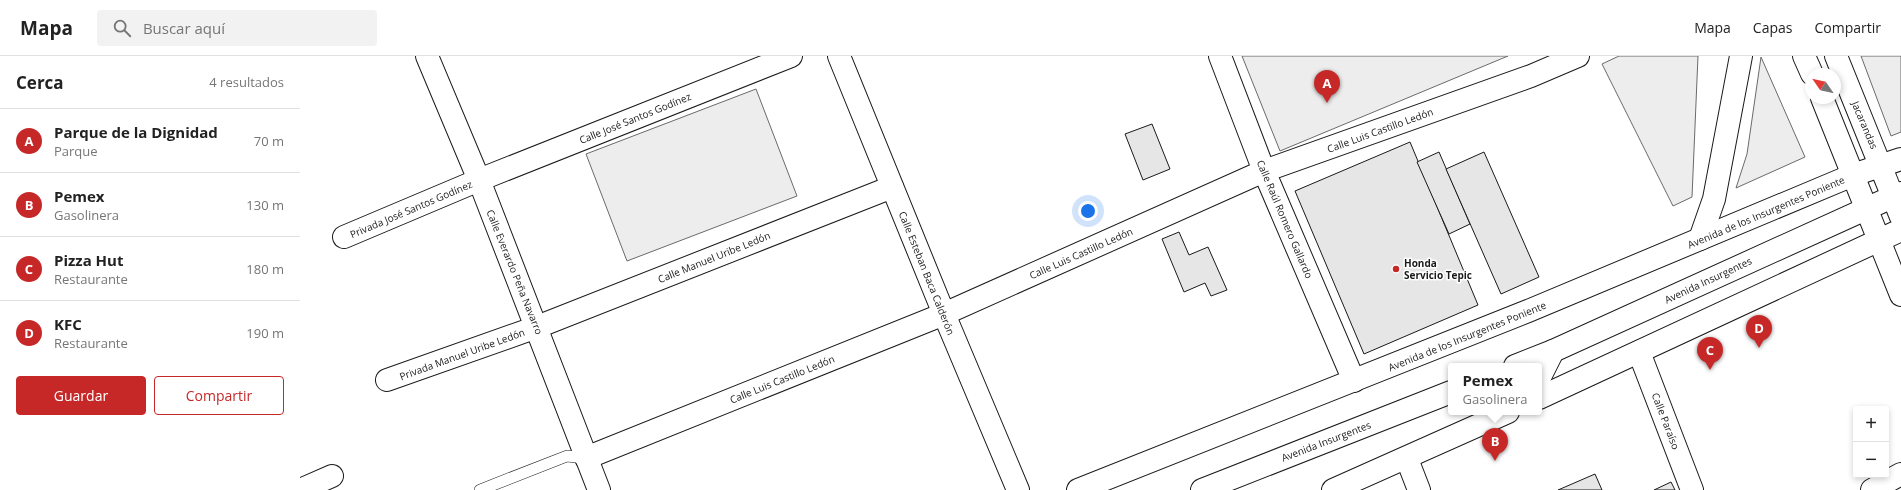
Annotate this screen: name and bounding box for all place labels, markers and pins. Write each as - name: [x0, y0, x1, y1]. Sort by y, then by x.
- pin: A: [1314, 70, 1340, 103]
- place label: Honda Servicio Tepic: [1404, 256, 1472, 282]
- marker: Honda Servicio Tepic: [1391, 264, 1401, 274]
- pin: D: [1746, 315, 1772, 348]
- pin: C: [1697, 337, 1723, 370]
- pin: B: [1482, 428, 1508, 461]

